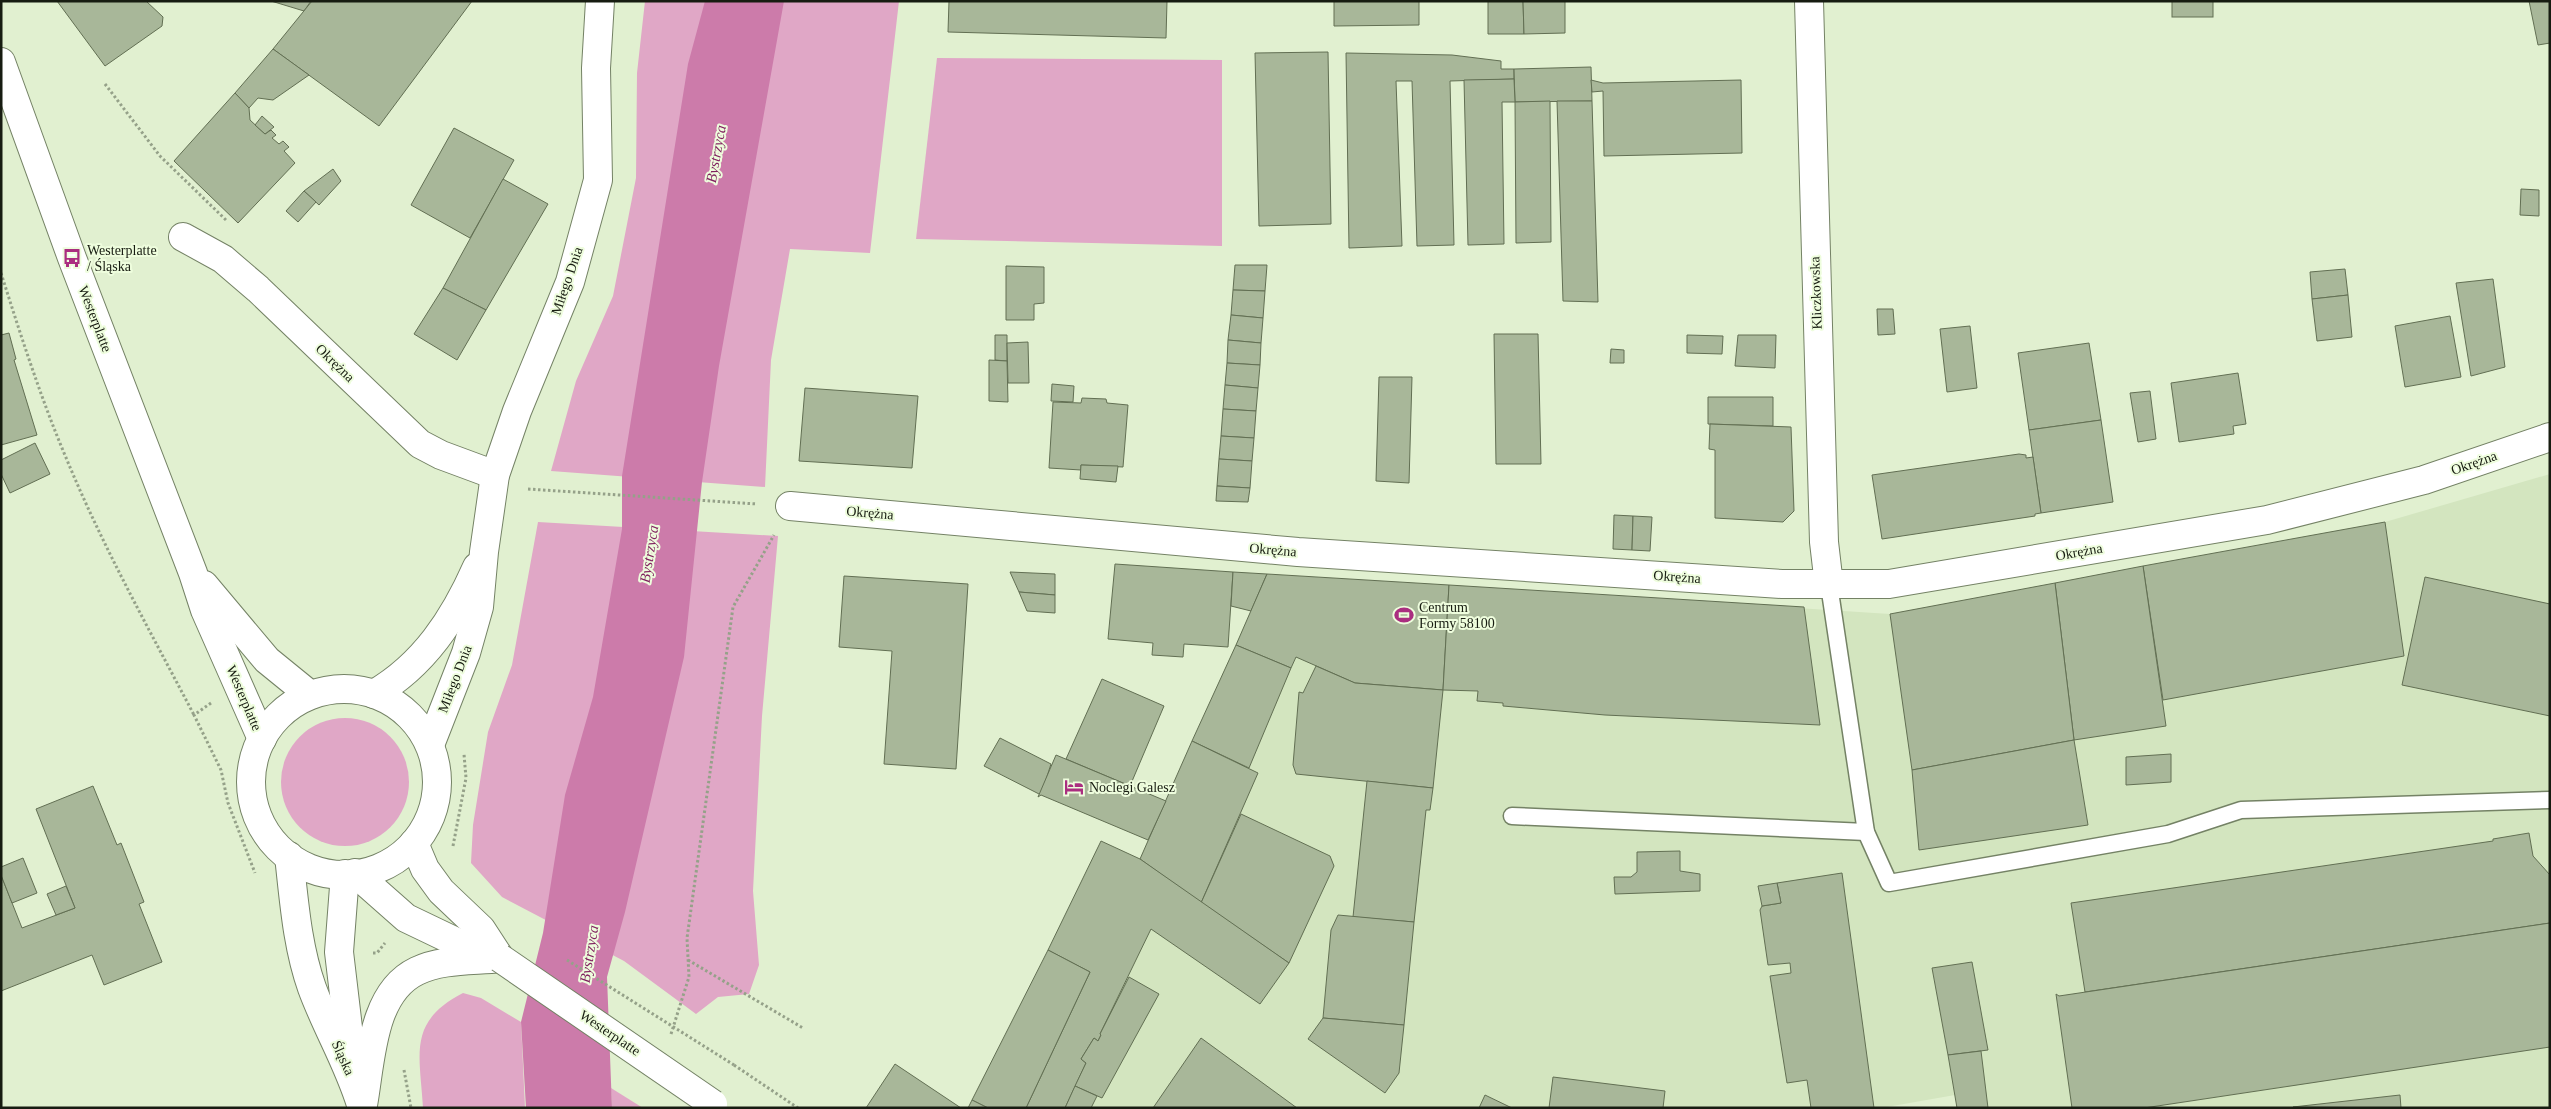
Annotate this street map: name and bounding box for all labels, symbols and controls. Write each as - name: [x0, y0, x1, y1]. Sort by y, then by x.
- water label: Bystrzyca: [703, 124, 729, 184]
- place label: Westerplatte / Śląska: [87, 243, 157, 274]
- street label: Miłego Dnia: [548, 244, 586, 317]
- bus stop icon: Westerplatte / Śląska: [61, 247, 83, 269]
- street label: Kliczkowska: [1807, 255, 1825, 330]
- street label: Westerplatte: [76, 284, 114, 354]
- street label: Okrężna: [313, 341, 358, 385]
- street label: Okrężna: [2449, 448, 2500, 478]
- street label: Okrężna: [846, 503, 895, 523]
- water label: Bystrzyca: [637, 524, 661, 584]
- street label: Okrężna: [1249, 540, 1298, 560]
- street label: Okrężna: [2054, 540, 2104, 564]
- street label: Okrężna: [1653, 568, 1702, 586]
- place label: Centrum Formy 58100: [1419, 600, 1495, 631]
- sports icon: Centrum Formy 58100: [1393, 604, 1415, 626]
- street label: Miłego Dnia: [435, 642, 475, 715]
- street label: Westerplatte: [223, 663, 265, 733]
- hotel icon: Noclegi Galesz: [1063, 776, 1085, 798]
- place label: Noclegi Galesz: [1089, 780, 1175, 795]
- water label: Bystrzyca: [577, 924, 601, 984]
- street label: Westerplatte: [577, 1007, 643, 1059]
- street label: Śląska: [329, 1038, 359, 1078]

